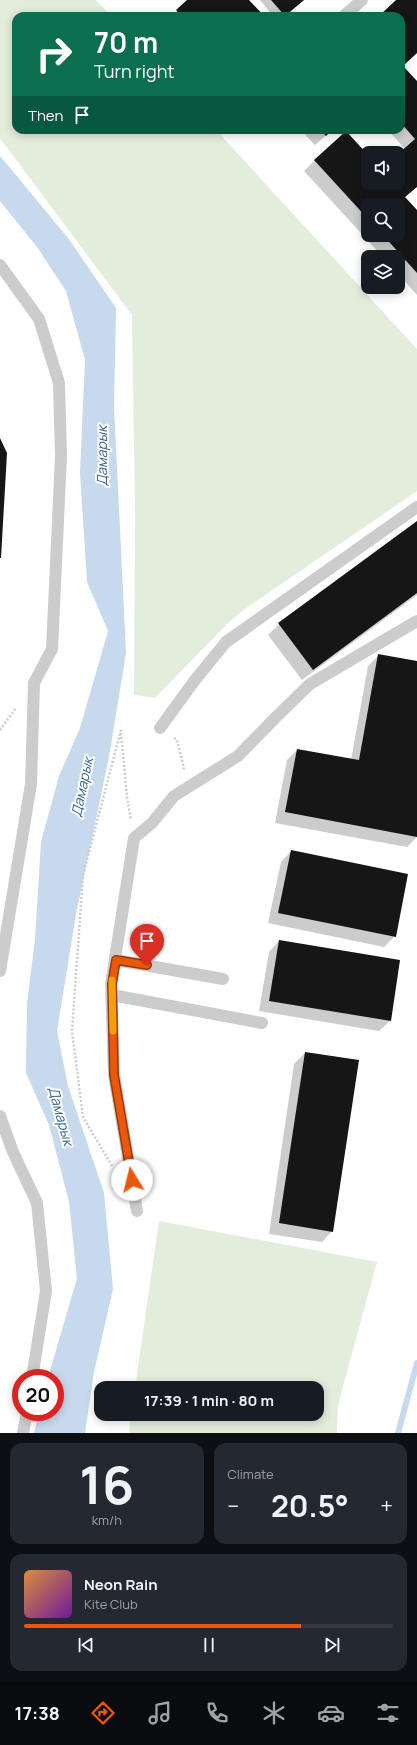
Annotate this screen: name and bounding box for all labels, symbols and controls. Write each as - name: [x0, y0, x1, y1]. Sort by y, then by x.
- text: 70 m: [94, 23, 158, 61]
- icon: right: [28, 28, 80, 80]
- text: Turn right: [94, 59, 175, 83]
- icon: arrive: [71, 104, 93, 126]
- text: Then: [28, 105, 63, 126]
- map controls: [361, 146, 405, 294]
- button: sound: [361, 146, 405, 190]
- button: search: [361, 198, 405, 242]
- button: layers: [361, 250, 405, 294]
- water label: Дамарык: [92, 424, 111, 486]
- water label: Дамарык: [66, 753, 97, 818]
- pin: [130, 924, 164, 965]
- icon: arrive: [136, 930, 158, 952]
- water label: Дамарык: [45, 1084, 79, 1149]
- position arrow: [111, 1159, 153, 1201]
- speed limit sign: 20: [12, 1369, 64, 1421]
- text: 17:39 · 1 min · 80 m: [144, 1390, 274, 1411]
- text: 16: [79, 1449, 134, 1520]
- text: Climate: [228, 1465, 274, 1483]
- text: 20.5°: [271, 1485, 349, 1526]
- text: −: [228, 1491, 239, 1521]
- text: +: [380, 1491, 393, 1521]
- text: km/h: [92, 1511, 122, 1529]
- text: Neon Rain: [84, 1574, 158, 1595]
- text: Kite Club: [84, 1595, 138, 1613]
- icon: previous: [75, 1634, 97, 1656]
- icon: pause: [198, 1634, 220, 1656]
- icon: next: [321, 1634, 343, 1656]
- icon: directions: [89, 1699, 117, 1727]
- icon: music: [146, 1699, 174, 1727]
- icon: phone: [203, 1699, 231, 1727]
- icon: climate: [260, 1699, 288, 1727]
- icon: car: [317, 1699, 345, 1727]
- icon: filters: [374, 1699, 402, 1727]
- text: 17:38: [15, 1701, 60, 1725]

